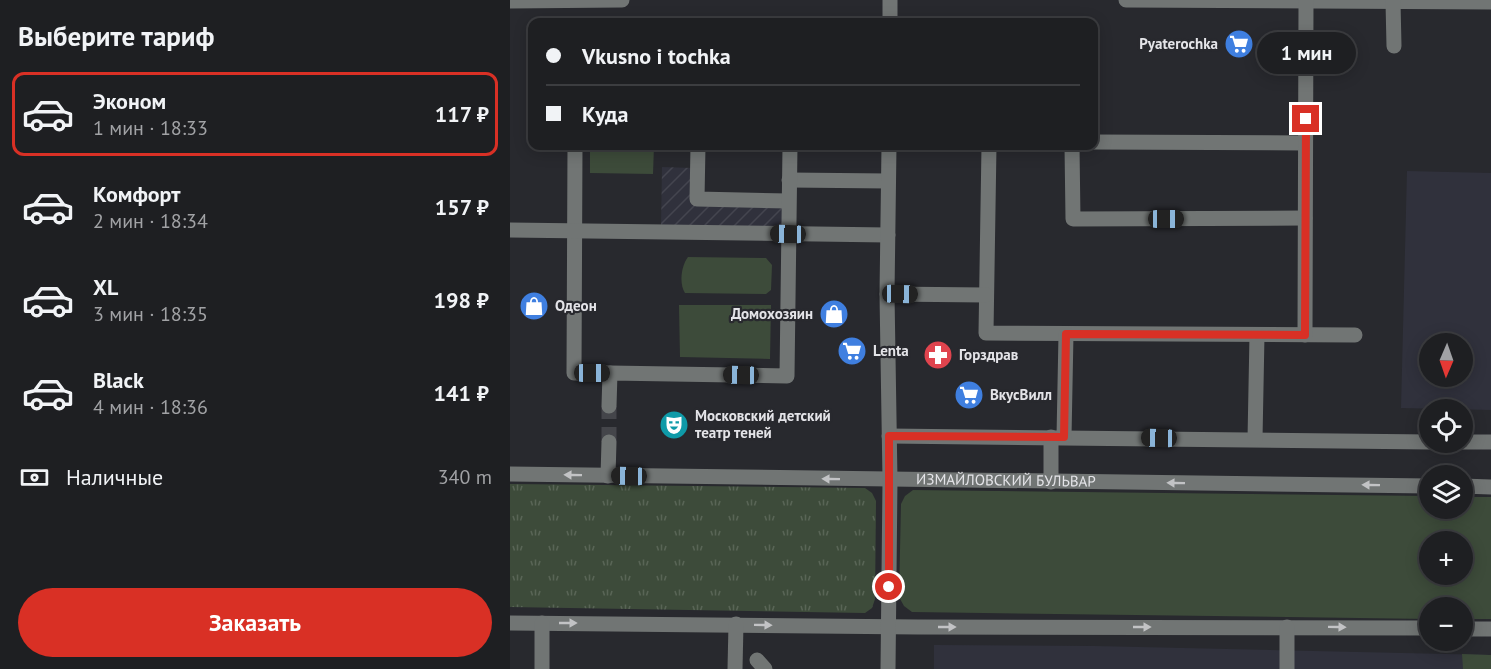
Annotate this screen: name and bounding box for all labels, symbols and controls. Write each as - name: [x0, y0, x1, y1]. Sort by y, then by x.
- text: Выберите тариф: [18, 19, 214, 53]
- supermarket icon: Pyaterochka: [1223, 28, 1255, 60]
- callout: 1 мин: [1256, 32, 1356, 74]
- place label: Pyaterochka: [1139, 34, 1218, 53]
- text: 1 мин: [1281, 40, 1332, 66]
- text: Vkusno i tochka: [582, 42, 731, 70]
- icon: car: [21, 87, 75, 141]
- text: Эконом: [93, 87, 166, 115]
- text: 117 ₽: [435, 100, 489, 128]
- text: Куда: [582, 100, 629, 128]
- route end: [1292, 105, 1319, 132]
- text: 1 мин · 18:33: [93, 115, 208, 141]
- icon: car: [21, 180, 75, 234]
- text: Комфорт: [93, 180, 181, 208]
- text: 157 ₽: [435, 193, 489, 221]
- text: 2 мин · 18:34: [93, 208, 208, 234]
- car: [1148, 210, 1184, 228]
- car: [770, 225, 806, 243]
- icon: car: [21, 273, 75, 327]
- text: XL: [93, 273, 118, 301]
- car: [882, 285, 918, 303]
- text: 198 ₽: [434, 286, 489, 314]
- shop icon: Одеон: [518, 290, 550, 322]
- place label: Одеон: [555, 296, 597, 315]
- shop icon: Домохозяин: [818, 298, 850, 330]
- text: 3 мин · 18:35: [93, 301, 208, 327]
- place label: Домохозяин: [731, 304, 813, 323]
- north arrow: [1419, 333, 1473, 387]
- map controls: [1419, 333, 1473, 651]
- supermarket icon: Lenta: [836, 335, 868, 367]
- pharmacy icon: Горздрав: [922, 339, 954, 371]
- place label: Lenta: [873, 341, 909, 360]
- place label: Горздрав: [959, 345, 1019, 364]
- car: [574, 364, 610, 382]
- icon: car: [21, 366, 75, 420]
- text: Black: [93, 366, 144, 394]
- car: [723, 366, 759, 384]
- text: 141 ₽: [434, 379, 489, 407]
- supermarket icon: ВкусВилл: [953, 379, 985, 411]
- place label: ВкусВилл: [990, 385, 1052, 404]
- text: 4 мин · 18:36: [93, 394, 208, 420]
- button: locate: [1419, 399, 1473, 453]
- place label: Московский детский театр теней: [695, 406, 831, 442]
- theatre icon: Московский детский театр теней: [658, 409, 690, 441]
- car: [1141, 429, 1177, 447]
- icon: cash: [18, 461, 51, 494]
- text: Наличные: [66, 463, 163, 491]
- text: 340 m: [438, 464, 492, 490]
- button: layers: [1419, 465, 1473, 519]
- car: [611, 467, 647, 485]
- street label: ИЗМАЙЛОВСКИЙ БУЛЬВАР: [916, 469, 1096, 491]
- one-way arrow: [564, 470, 583, 480]
- one-way arrow: [822, 474, 841, 484]
- one-way arrow: [1167, 478, 1186, 488]
- one-way arrow: [1362, 480, 1381, 490]
- button: +: [1419, 531, 1473, 585]
- route start: [875, 573, 902, 600]
- button: Заказать: [18, 588, 492, 657]
- button: −: [1419, 597, 1473, 651]
- one-way arrow: [559, 618, 578, 628]
- one-way arrow: [754, 620, 773, 630]
- one-way arrow: [937, 622, 956, 632]
- one-way arrow: [1132, 622, 1151, 632]
- one-way arrow: [1327, 622, 1346, 632]

